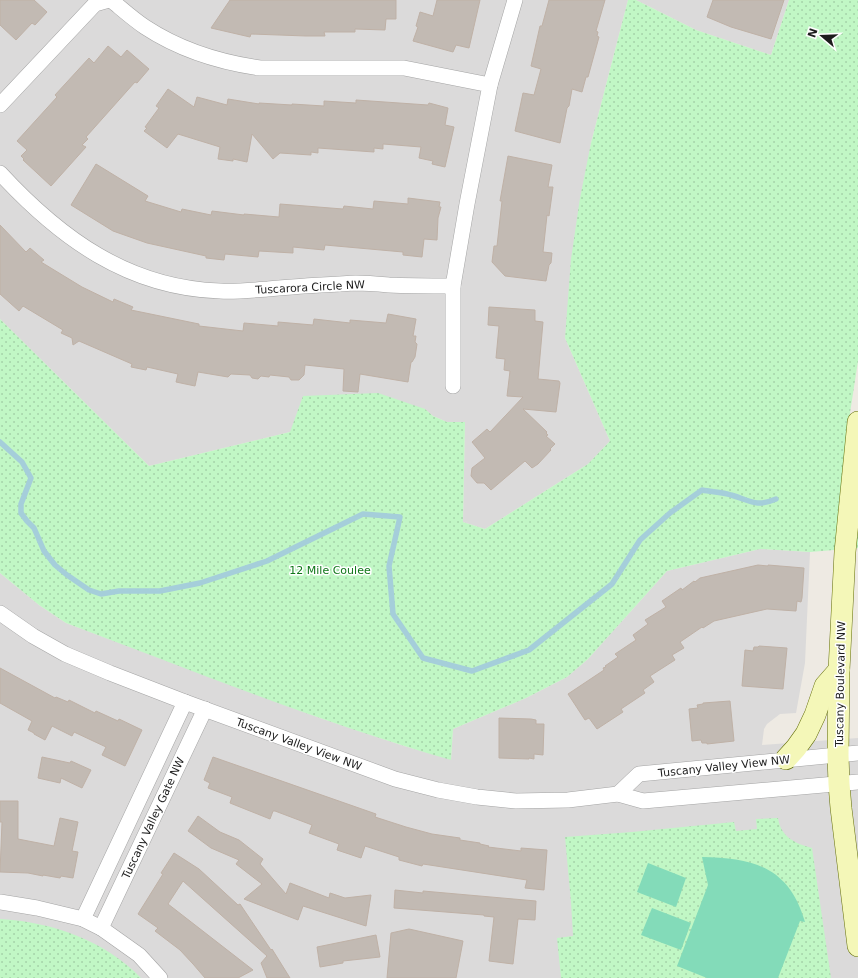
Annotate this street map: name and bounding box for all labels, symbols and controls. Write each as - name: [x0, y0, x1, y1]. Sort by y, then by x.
- north arrow: [802, 16, 842, 56]
- text: N: [805, 26, 821, 39]
- street label: Tuscarora Circle NW: [254, 278, 365, 297]
- park label: 12 Mile Coulee: [289, 564, 371, 577]
- street label: Tuscany Boulevard NW: [833, 621, 848, 748]
- street label: Tuscany Valley View NW: [233, 715, 363, 773]
- street label: Tuscany Valley View NW: [656, 753, 791, 780]
- street label: Tuscany Valley Gate NW: [119, 755, 187, 882]

